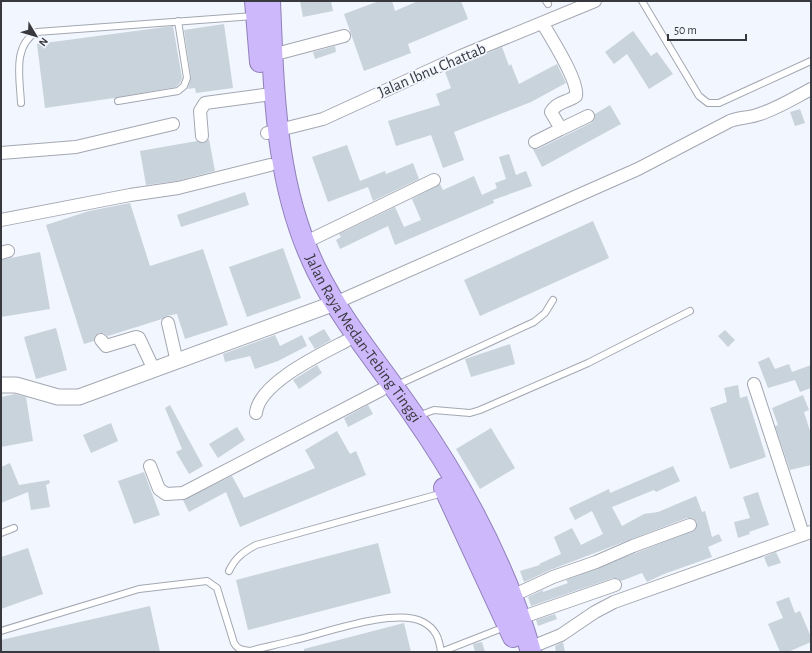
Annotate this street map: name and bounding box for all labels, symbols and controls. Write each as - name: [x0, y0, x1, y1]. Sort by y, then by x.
- north arrow: [16, 16, 56, 56]
- scale bar: [668, 16, 746, 42]
- text: 50 m: [674, 24, 697, 36]
- text: N: [37, 35, 50, 48]
- street label: Jalan Ibnu Chattab: [376, 40, 488, 100]
- street label: Jalan Raya Medan-Tebing Tinggi: [302, 252, 424, 425]

